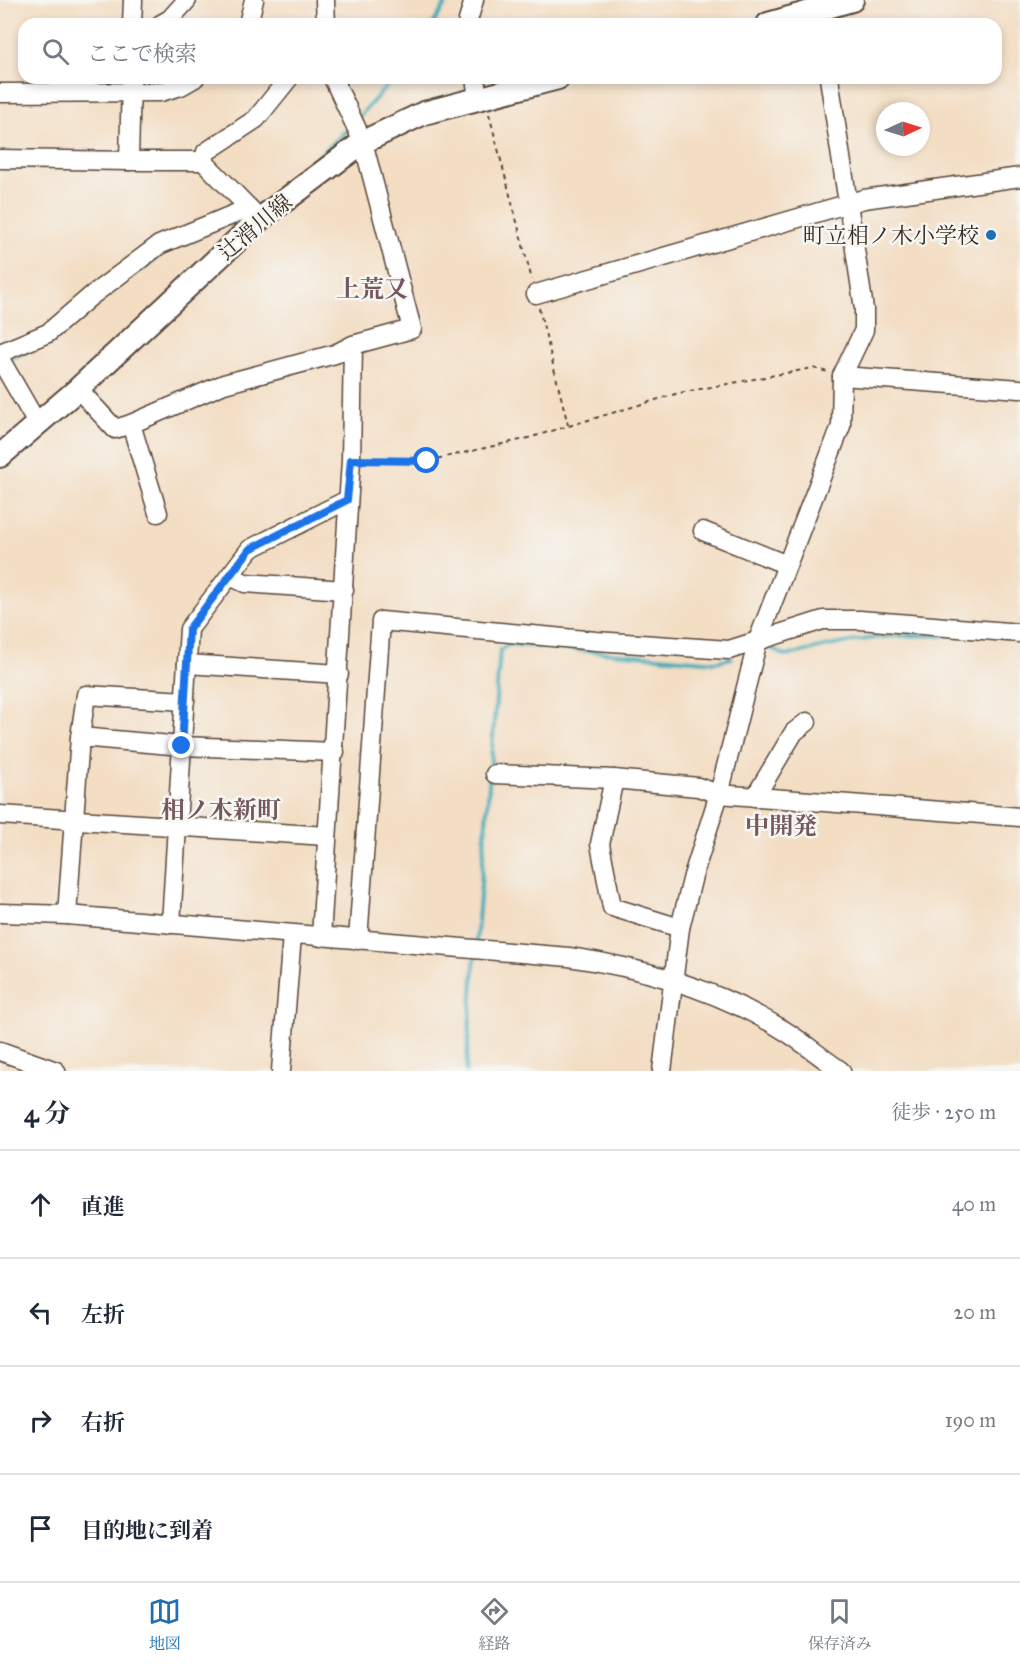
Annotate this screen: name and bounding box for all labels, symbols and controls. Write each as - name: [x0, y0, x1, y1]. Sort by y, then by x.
- search box: [18, 18, 1002, 84]
- icon: search: [39, 35, 72, 68]
- text: ここで検索: [87, 40, 197, 67]
- north arrow: [876, 102, 930, 156]
- street label: 辻滑川線: [213, 188, 297, 266]
- place label: 町立相ノ木小学校: [803, 222, 979, 249]
- marker: 町立相ノ木小学校: [984, 228, 998, 242]
- district label: 上荒又: [336, 274, 408, 304]
- route start: [413, 447, 439, 473]
- route end: [168, 732, 194, 758]
- district label: 相ノ木新町: [161, 795, 281, 825]
- district label: 中開発: [745, 811, 817, 841]
- text: 4 分: [24, 1097, 70, 1129]
- text: 徒歩 · 250 m: [891, 1100, 996, 1124]
- icon: ahead: [24, 1188, 57, 1221]
- text: 40 m: [952, 1192, 996, 1216]
- text: 直進: [81, 1193, 125, 1220]
- icon: left: [24, 1296, 57, 1329]
- text: 20 m: [953, 1300, 996, 1324]
- text: 左折: [81, 1301, 125, 1328]
- icon: right: [24, 1404, 57, 1437]
- text: 190 m: [945, 1408, 996, 1432]
- text: 右折: [81, 1409, 125, 1436]
- icon: arrive: [24, 1512, 57, 1545]
- text: 目的地に到着: [81, 1517, 213, 1544]
- tab: 地図: [148, 1595, 181, 1654]
- tab: 経路: [478, 1595, 511, 1654]
- tab: 保存済み: [808, 1595, 872, 1654]

